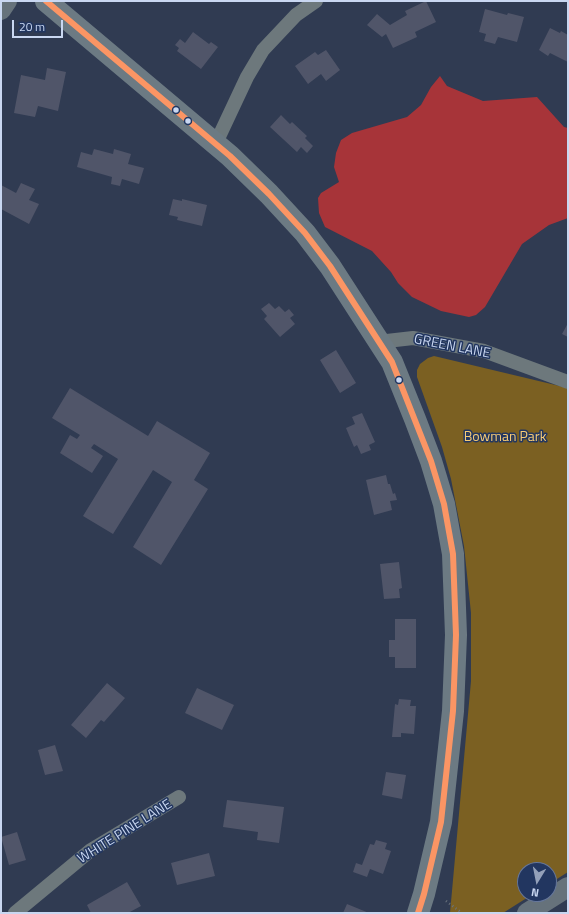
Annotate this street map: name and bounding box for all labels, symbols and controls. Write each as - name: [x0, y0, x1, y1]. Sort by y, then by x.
- scale bar: [14, 12, 65, 38]
- text: 20 m: [19, 17, 45, 36]
- unlabelled marker: [171, 105, 181, 115]
- unlabelled marker: [183, 116, 193, 126]
- street label: GREEN LANE: [412, 331, 492, 363]
- unlabelled marker: [394, 375, 404, 385]
- park label: Bowman Park: [464, 430, 546, 446]
- street label: WHITE PINE LANE: [75, 796, 175, 868]
- north arrow: [517, 862, 557, 902]
- text: N: [530, 884, 540, 901]

